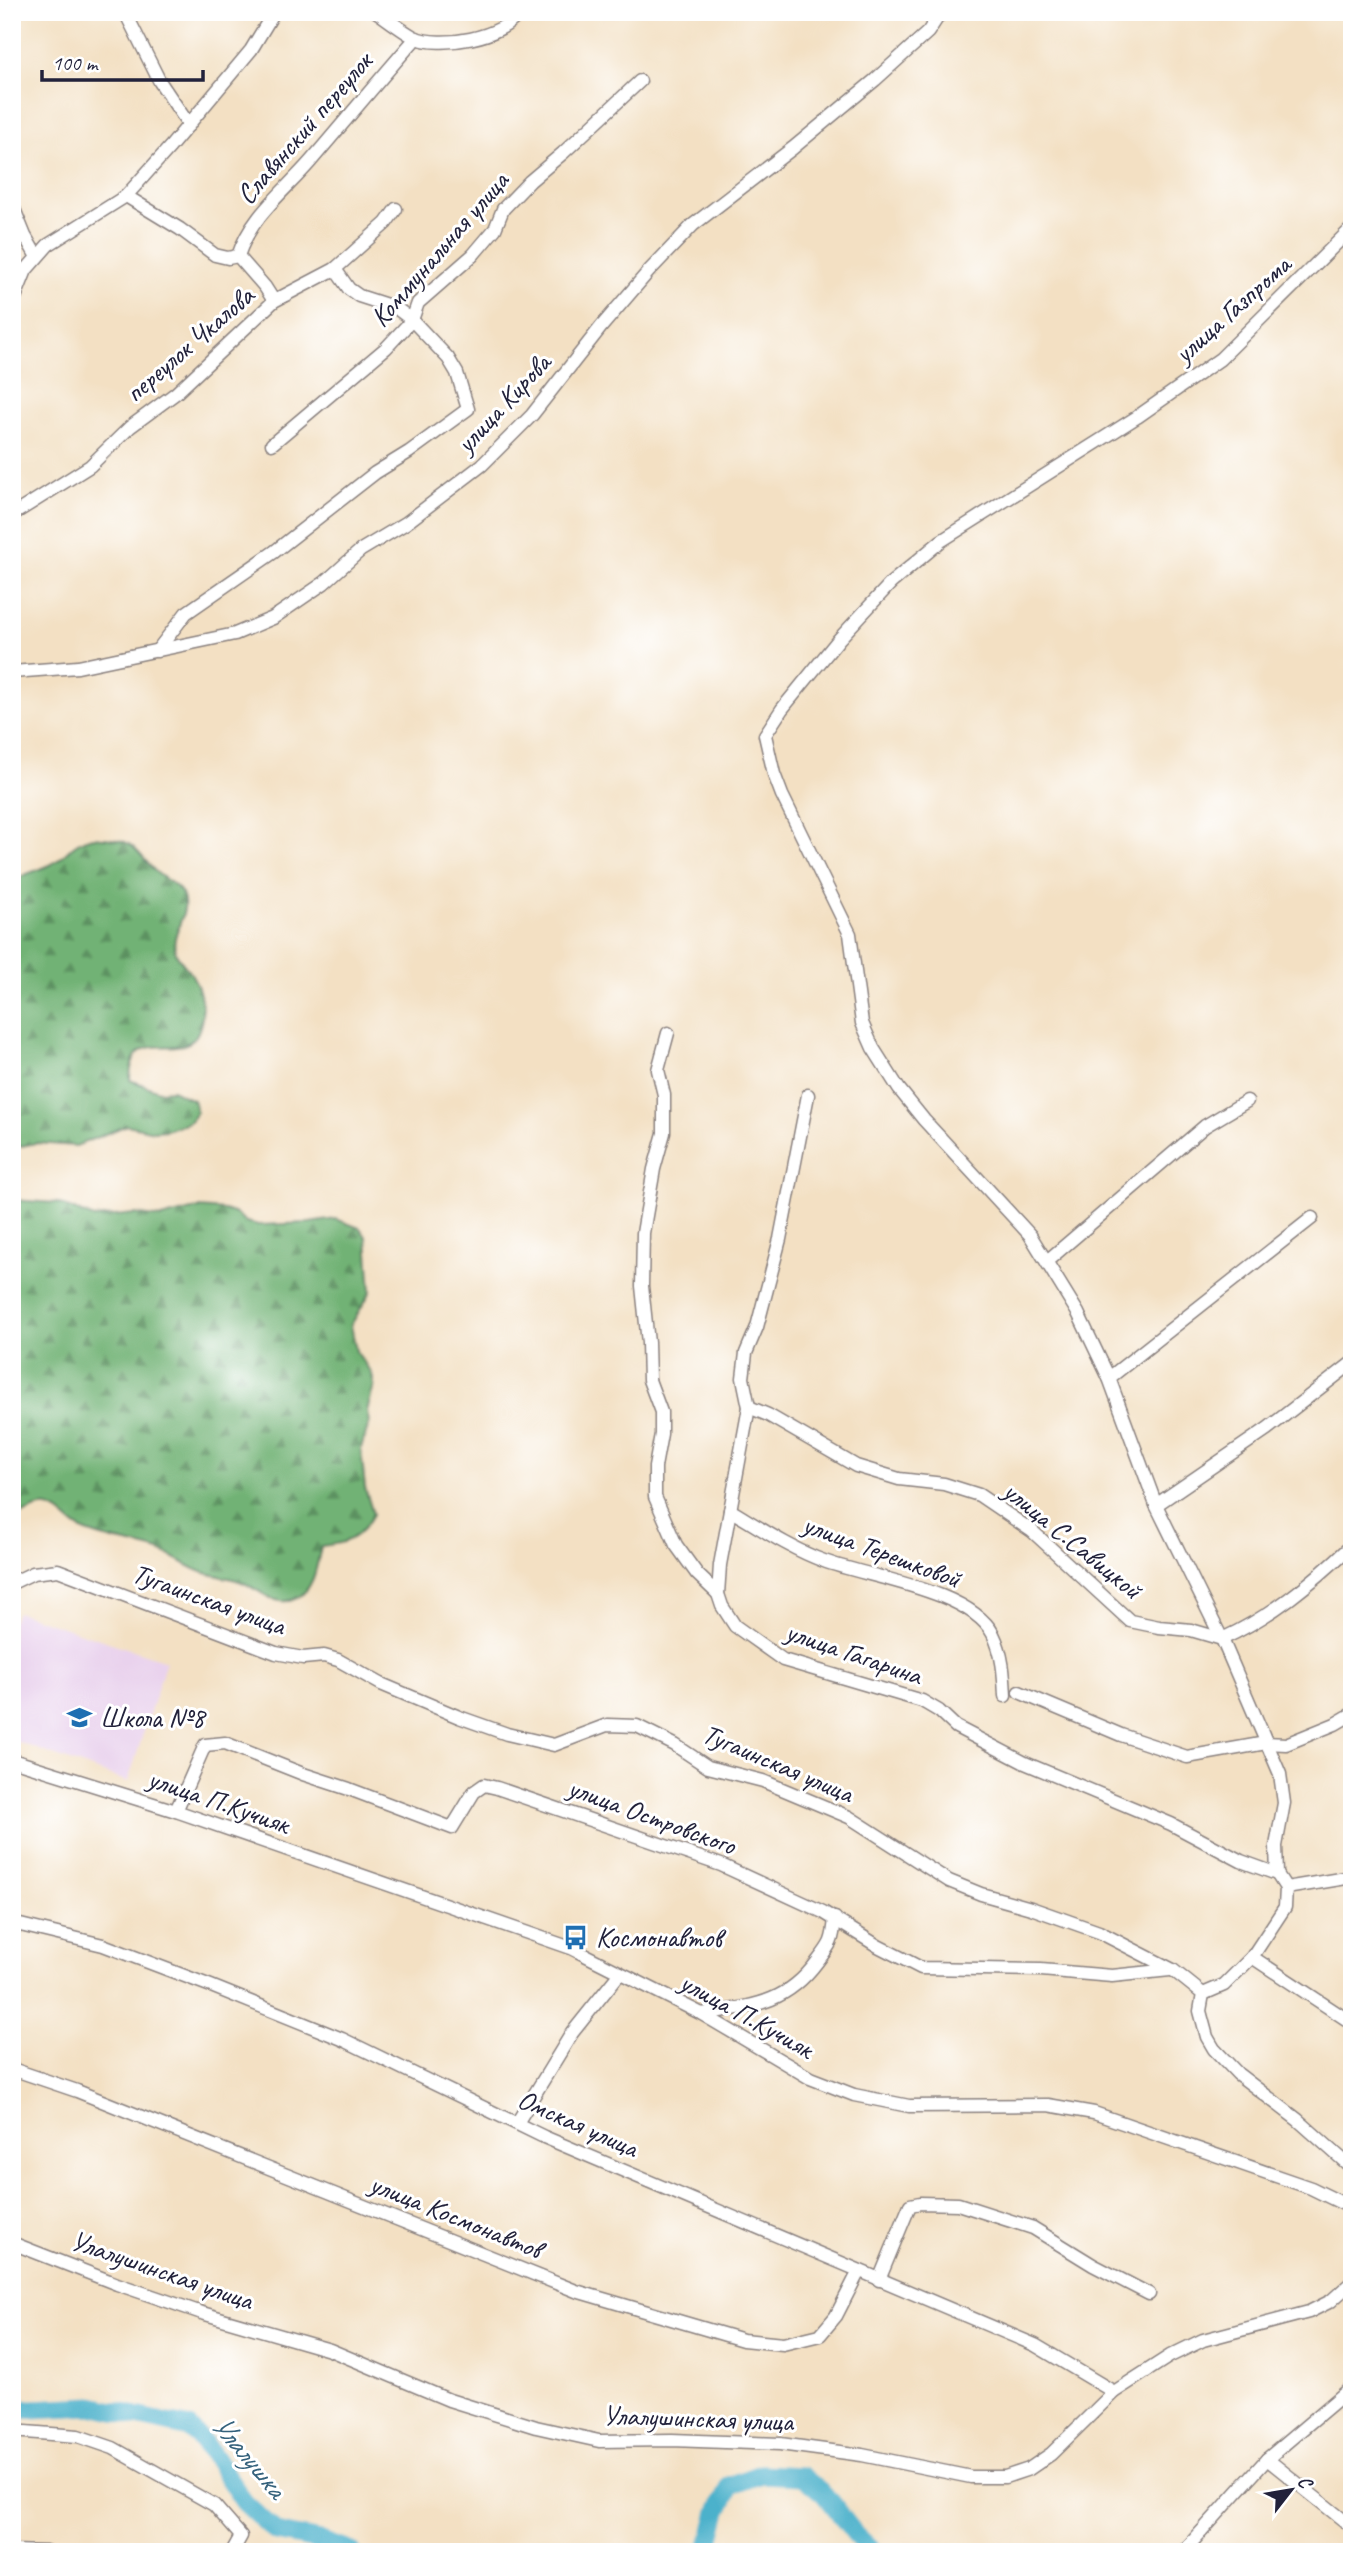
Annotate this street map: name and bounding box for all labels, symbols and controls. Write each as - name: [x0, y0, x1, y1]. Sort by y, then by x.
- scale bar: [42, 38, 203, 82]
- street label: Славянский переулок: [228, 43, 381, 211]
- text: 100 m: [52, 50, 99, 76]
- street label: Коммунальная улица: [362, 163, 517, 334]
- street label: улица Газпрома: [1165, 246, 1299, 372]
- street label: переулок Чкалова: [117, 277, 262, 410]
- street label: улица Кирова: [447, 344, 560, 462]
- street label: улица С.Савицкой: [995, 1472, 1151, 1608]
- street label: улица Терешковой: [796, 1506, 967, 1596]
- street label: Тугаинская улица: [128, 1555, 292, 1643]
- street label: улица Гагарина: [779, 1613, 928, 1693]
- place label: Школа №8: [100, 1700, 207, 1735]
- school or university icon: Школа №8: [66, 1703, 94, 1731]
- street label: Тугаинская улица: [697, 1716, 860, 1811]
- street label: улица П.Кучияк: [142, 1760, 297, 1842]
- street label: улица Островского: [562, 1769, 742, 1863]
- place label: Космонавтов: [596, 1920, 727, 1955]
- bus stop icon: Космонавтов: [562, 1923, 590, 1951]
- street label: улица П.Кучияк: [672, 1963, 822, 2067]
- street label: Омская улица: [512, 2081, 645, 2166]
- street label: улица Космонавтов: [363, 2165, 551, 2268]
- street label: Улалушинская улица: [66, 2222, 259, 2318]
- street label: Улалушинская улица: [602, 2397, 795, 2439]
- water label: Улалушка: [203, 2406, 297, 2508]
- north arrow: [1256, 2456, 1326, 2526]
- text: С: [1292, 2472, 1319, 2494]

